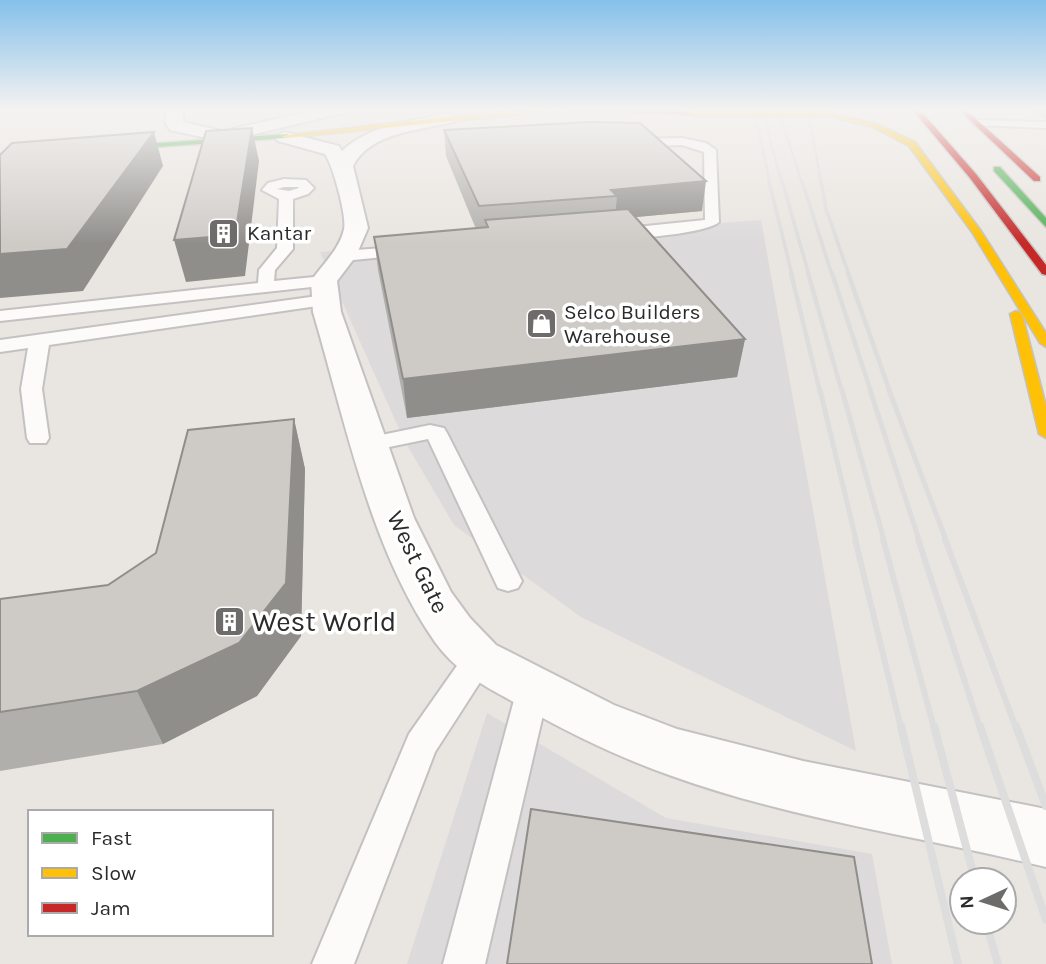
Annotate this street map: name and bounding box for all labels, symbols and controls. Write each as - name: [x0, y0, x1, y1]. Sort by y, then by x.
- building icon: Kantar: [207, 216, 241, 250]
- place label: Kantar: [247, 221, 311, 245]
- place label: Selco Builders Warehouse: [564, 300, 700, 348]
- shop icon: Selco Builders Warehouse: [524, 307, 558, 341]
- street label: West Gate: [381, 506, 455, 618]
- building icon: West World: [212, 604, 246, 638]
- place label: West World: [252, 605, 396, 638]
- legend: [28, 810, 273, 936]
- text: Fast: [91, 826, 132, 850]
- text: Slow: [91, 861, 136, 885]
- north arrow: [948, 866, 1018, 936]
- text: N: [956, 895, 978, 910]
- text: Jam: [91, 896, 131, 920]

